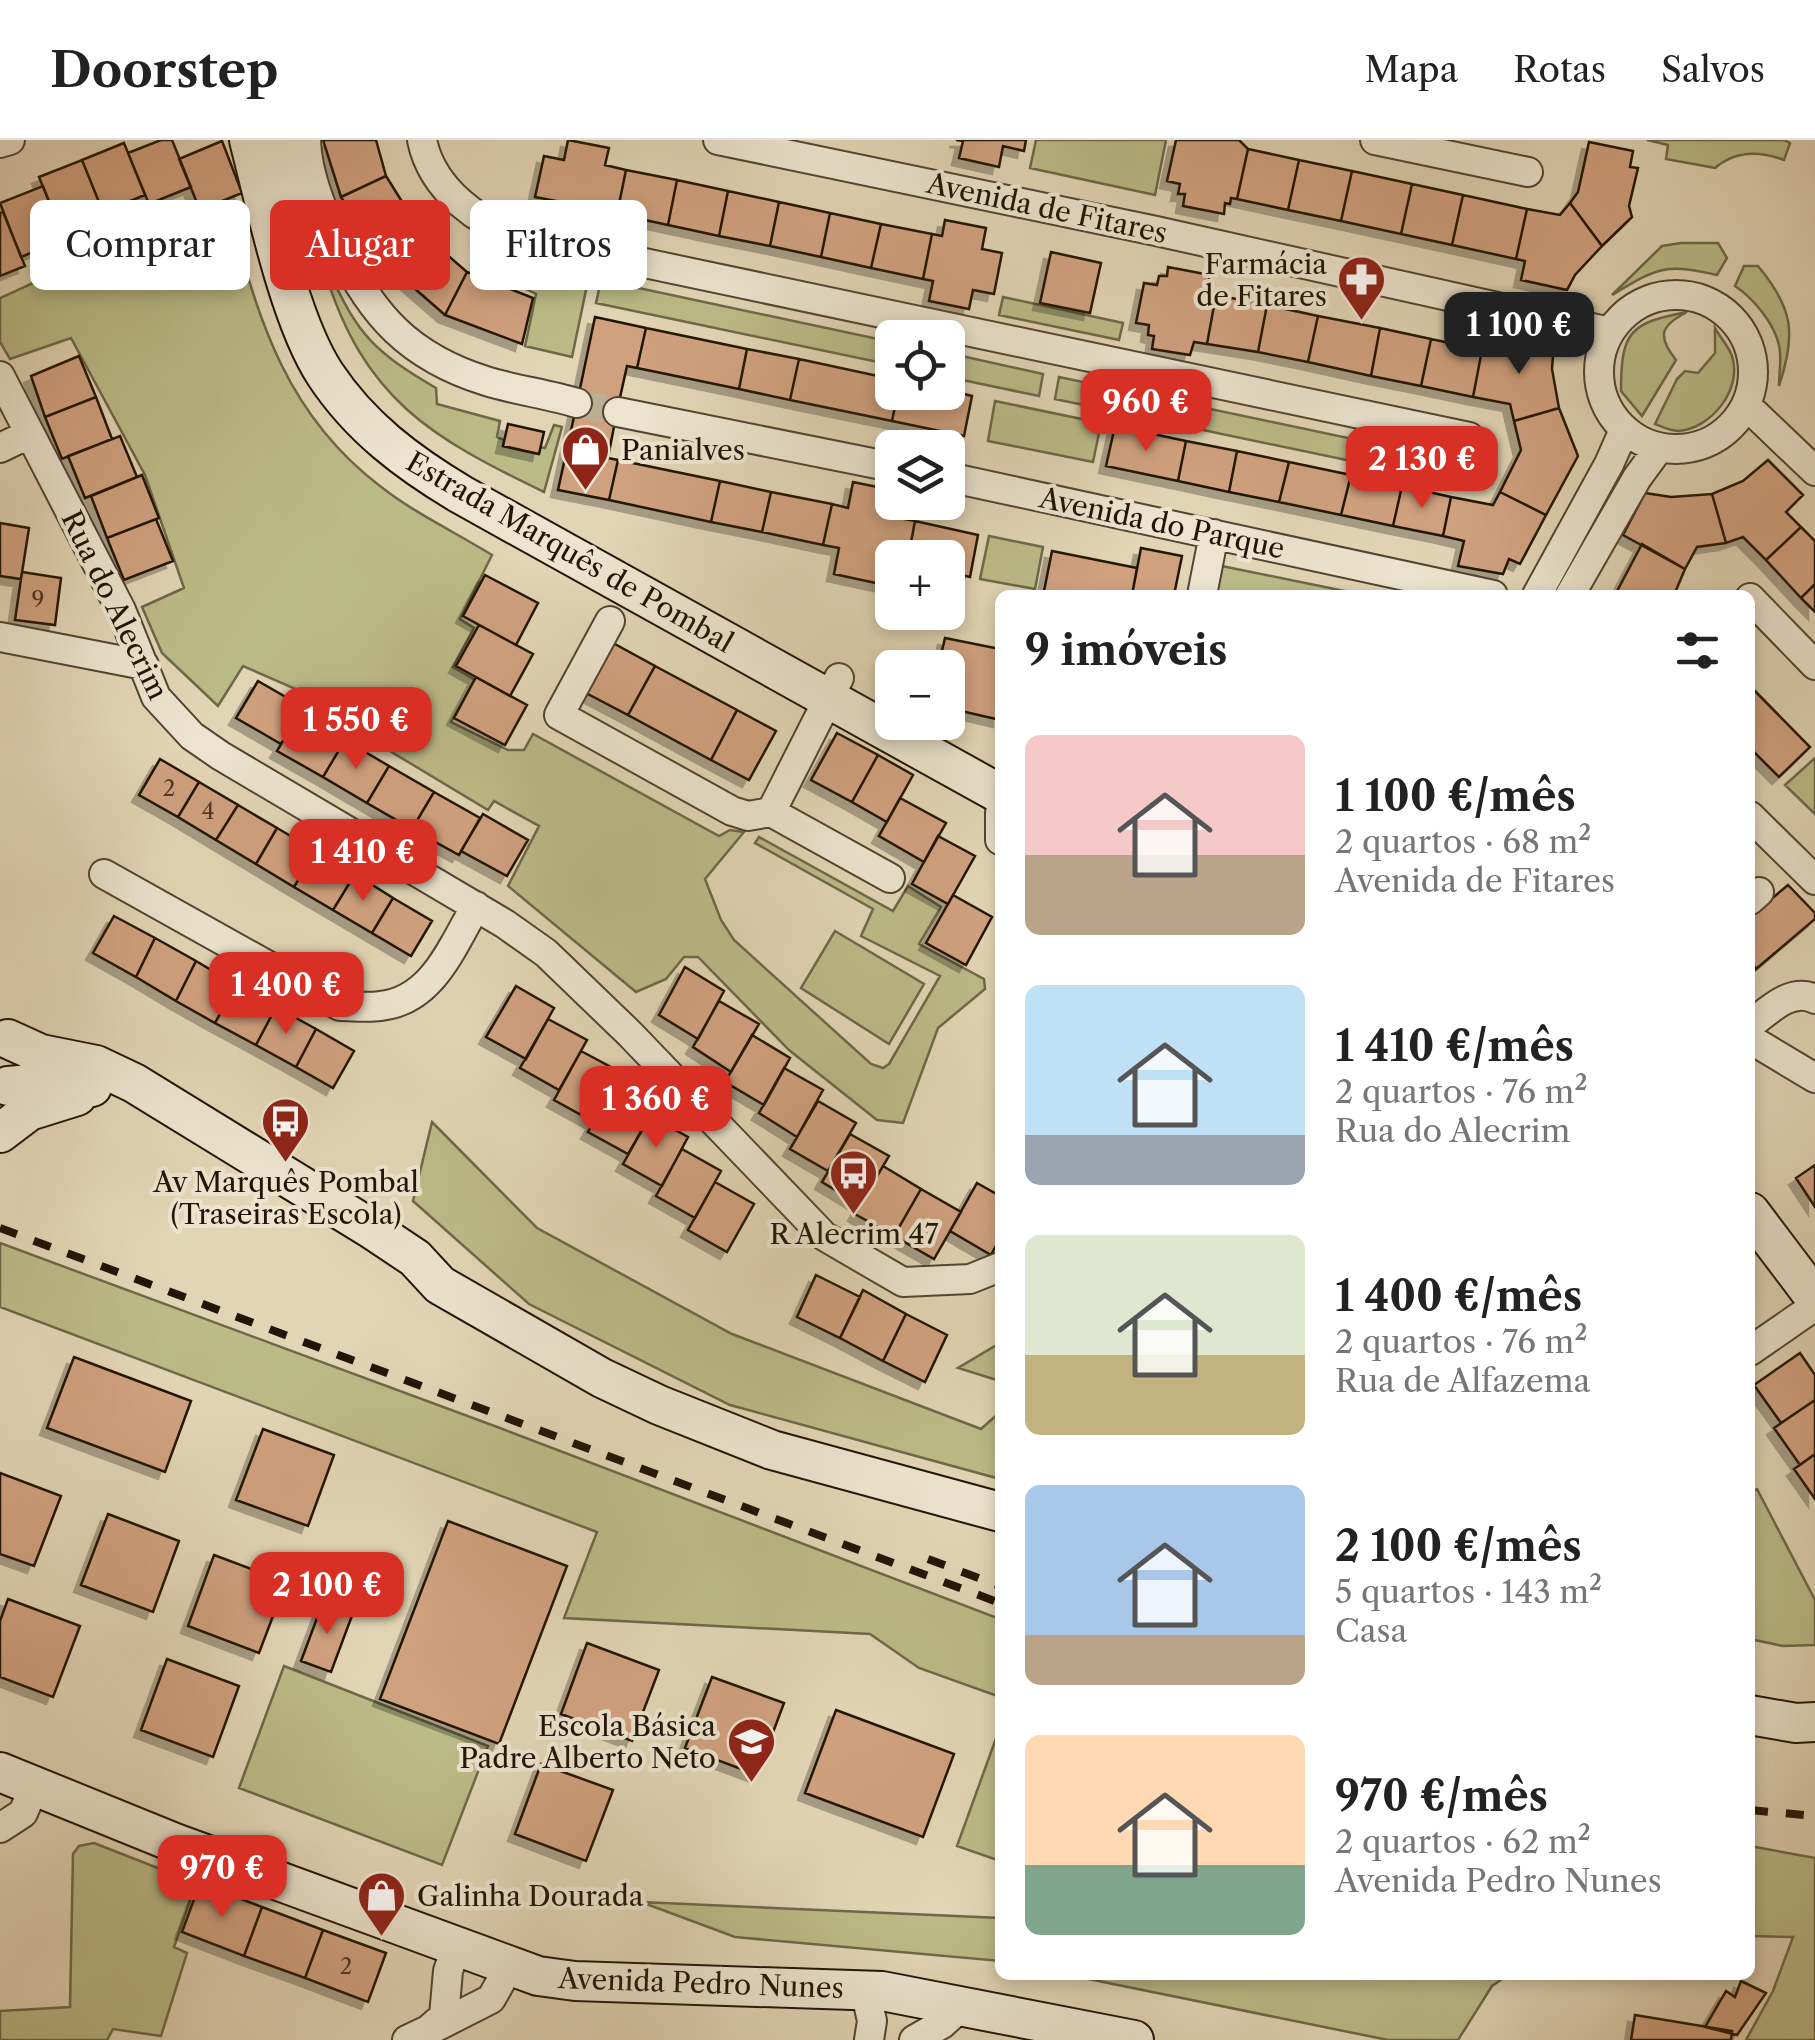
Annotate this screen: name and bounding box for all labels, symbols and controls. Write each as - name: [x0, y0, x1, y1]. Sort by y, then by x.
- text: Doorstep: [50, 40, 278, 99]
- text: Mapa: [1365, 48, 1458, 91]
- text: Rotas: [1513, 48, 1606, 91]
- text: Salvos: [1661, 48, 1765, 91]
- street label: Avenida de Fitares: [923, 166, 1170, 250]
- chip: Comprar: [30, 200, 250, 290]
- chip: Alugar: [270, 200, 450, 290]
- chip: Filtros: [470, 200, 647, 290]
- place label: Farmácia de Fitares: [1196, 247, 1327, 313]
- pharmacy icon: Farmácia de Fitares: [1336, 254, 1388, 322]
- pin: 1 100 €: [1427, 292, 1611, 377]
- text: 1 100 €: [1466, 305, 1572, 344]
- map controls: [875, 320, 965, 740]
- button: locate: [875, 320, 965, 410]
- pin: 960 €: [1076, 369, 1216, 454]
- text: 960 €: [1103, 382, 1189, 421]
- shop icon: Panialves: [560, 424, 612, 492]
- pin: 2 130 €: [1330, 426, 1514, 511]
- button: layers: [875, 430, 965, 520]
- place label: Panialves: [621, 433, 745, 467]
- text: 2 130 €: [1368, 439, 1476, 478]
- street label: Estrada Marquês de Pombal: [401, 444, 739, 660]
- street label: Avenida do Parque: [1035, 480, 1288, 566]
- street label: Rua do Alecrim: [55, 505, 175, 705]
- button: +: [875, 540, 965, 630]
- house number: 9: [32, 586, 44, 613]
- icon: filters: [1670, 623, 1725, 678]
- text: 9 imóveis: [1025, 624, 1227, 676]
- button: −: [875, 650, 965, 740]
- pin: 1 550 €: [264, 687, 448, 772]
- text: 1 550 €: [303, 700, 409, 739]
- text: 1 100 €/mês: [1335, 770, 1576, 822]
- house number: 2: [163, 775, 175, 802]
- icon: home: [1105, 775, 1225, 895]
- house number: 4: [202, 798, 214, 825]
- pin: 1 410 €: [271, 819, 455, 904]
- text: 2 quartos · 68 m²: [1335, 822, 1591, 861]
- text: 1 410 €: [311, 832, 415, 871]
- text: Avenida de Fitares: [1335, 861, 1615, 900]
- pin: 1 400 €: [194, 952, 378, 1037]
- text: 1 400 €: [231, 965, 341, 1004]
- text: 1 410 €/mês: [1335, 1020, 1574, 1072]
- icon: home: [1105, 1025, 1225, 1145]
- pin: 1 360 €: [564, 1066, 748, 1151]
- text: 2 quartos · 76 m²: [1335, 1072, 1587, 1111]
- text: 1 360 €: [602, 1079, 710, 1118]
- bus stop icon: Av Marquês Pombal (Traseiras Escola): [260, 1096, 312, 1164]
- text: Rua do Alecrim: [1335, 1111, 1570, 1150]
- bus stop icon: R Alecrim 47: [828, 1148, 880, 1216]
- place label: Av Marquês Pombal (Traseiras Escola): [152, 1165, 419, 1231]
- place label: R Alecrim 47: [770, 1217, 939, 1251]
- text: 1 400 €/mês: [1335, 1270, 1582, 1322]
- icon: home: [1105, 1275, 1225, 1395]
- text: 2 quartos · 76 m²: [1335, 1322, 1587, 1361]
- text: Rua de Alfazema: [1335, 1361, 1590, 1400]
- text: 2 100 €/mês: [1335, 1520, 1582, 1572]
- icon: home: [1105, 1525, 1225, 1645]
- pin: 2 100 €: [235, 1552, 419, 1637]
- text: 2 100 €: [272, 1565, 382, 1604]
- text: 5 quartos · 143 m²: [1335, 1572, 1602, 1611]
- text: Casa: [1335, 1611, 1407, 1650]
- place label: Escola Básica Padre Alberto Neto: [460, 1709, 716, 1775]
- school or university icon: Escola Básica Padre Alberto Neto: [725, 1716, 777, 1784]
- text: 970 €/mês: [1335, 1770, 1548, 1822]
- icon: home: [1105, 1775, 1225, 1895]
- text: 2 quartos · 62 m²: [1335, 1822, 1591, 1861]
- pin: 970 €: [152, 1835, 292, 1920]
- text: 970 €: [180, 1848, 264, 1887]
- text: Avenida Pedro Nunes: [1335, 1861, 1662, 1900]
- shop icon: Galinha Dourada: [356, 1870, 408, 1938]
- place label: Galinha Dourada: [417, 1879, 644, 1913]
- house number: 2: [340, 1953, 352, 1980]
- street label: Avenida Pedro Nunes: [557, 1961, 844, 2005]

